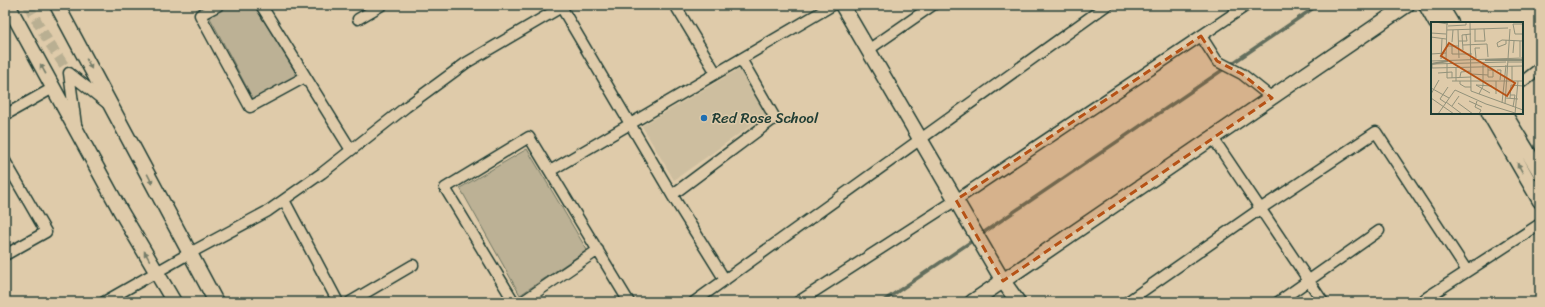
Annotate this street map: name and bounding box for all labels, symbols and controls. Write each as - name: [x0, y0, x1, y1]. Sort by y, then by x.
- inset map: [1431, 22, 1523, 114]
- one-way arrow: [85, 58, 92, 70]
- one-way arrow: [39, 63, 46, 75]
- place label: Red Rose School: [712, 105, 819, 131]
- marker: Red Rose School: [699, 113, 709, 123]
- one-way arrow: [1517, 162, 1524, 173]
- one-way arrow: [147, 173, 153, 185]
- one-way arrow: [144, 250, 151, 262]

